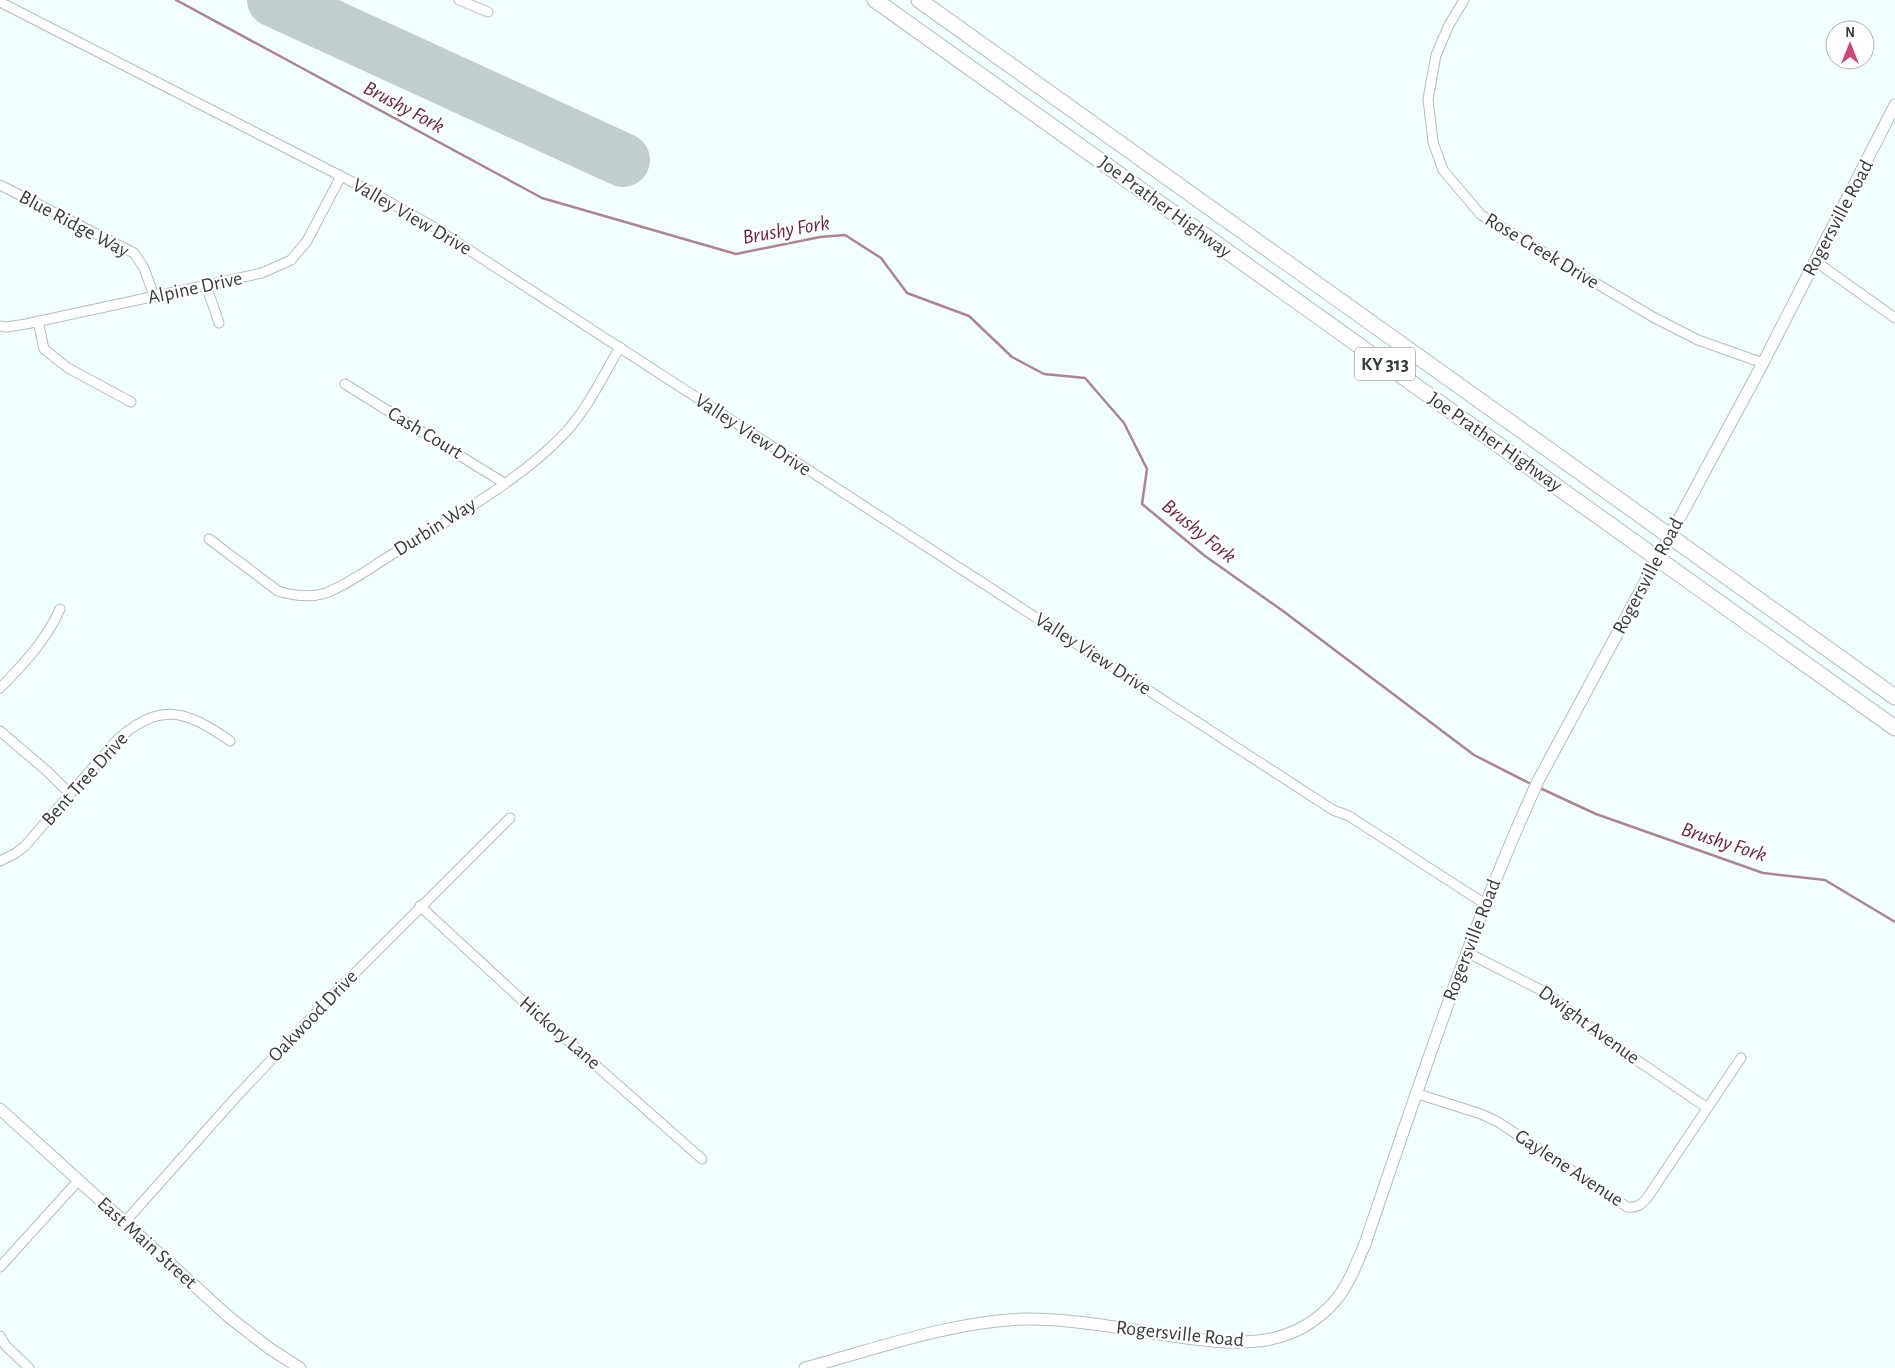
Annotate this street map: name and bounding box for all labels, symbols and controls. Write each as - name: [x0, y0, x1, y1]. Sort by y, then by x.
- north arrow: [1825, 20, 1875, 70]
- text: N: [1845, 26, 1855, 40]
- water label: Brushy Fork: [360, 77, 448, 137]
- street label: Joe Prather Highway: [1095, 152, 1235, 262]
- street label: Rogersville Road: [1799, 157, 1877, 279]
- street label: Valley View Drive: [349, 175, 475, 259]
- street label: Blue Ridge Way: [16, 187, 133, 262]
- street label: Rose Creek Drive: [1482, 209, 1602, 293]
- water label: Brushy Fork: [741, 212, 832, 248]
- street label: Alpine Drive: [146, 268, 244, 308]
- road number: KY 313: [1355, 348, 1415, 380]
- street label: Joe Prather Highway: [1424, 388, 1566, 496]
- street label: Valley View Drive: [691, 390, 815, 480]
- street label: Cash Court: [384, 403, 466, 463]
- street label: Durbin Way: [390, 494, 480, 560]
- water label: Brushy Fork: [1158, 495, 1240, 567]
- street label: Rogersville Road: [1609, 515, 1687, 637]
- street label: Valley View Drive: [1031, 609, 1155, 699]
- street label: Bent Tree Drive: [38, 728, 132, 830]
- water label: Brushy Fork: [1679, 818, 1770, 866]
- street label: Rogersville Road: [1440, 876, 1504, 1004]
- street label: Oakwood Drive: [264, 966, 362, 1066]
- street label: Dwight Avenue: [1535, 982, 1643, 1068]
- street label: Hickory Lane: [516, 993, 604, 1073]
- street label: Gaylene Avenue: [1511, 1126, 1627, 1210]
- street label: East Main Street: [94, 1193, 201, 1293]
- street label: Rogersville Road: [1115, 1317, 1245, 1351]

